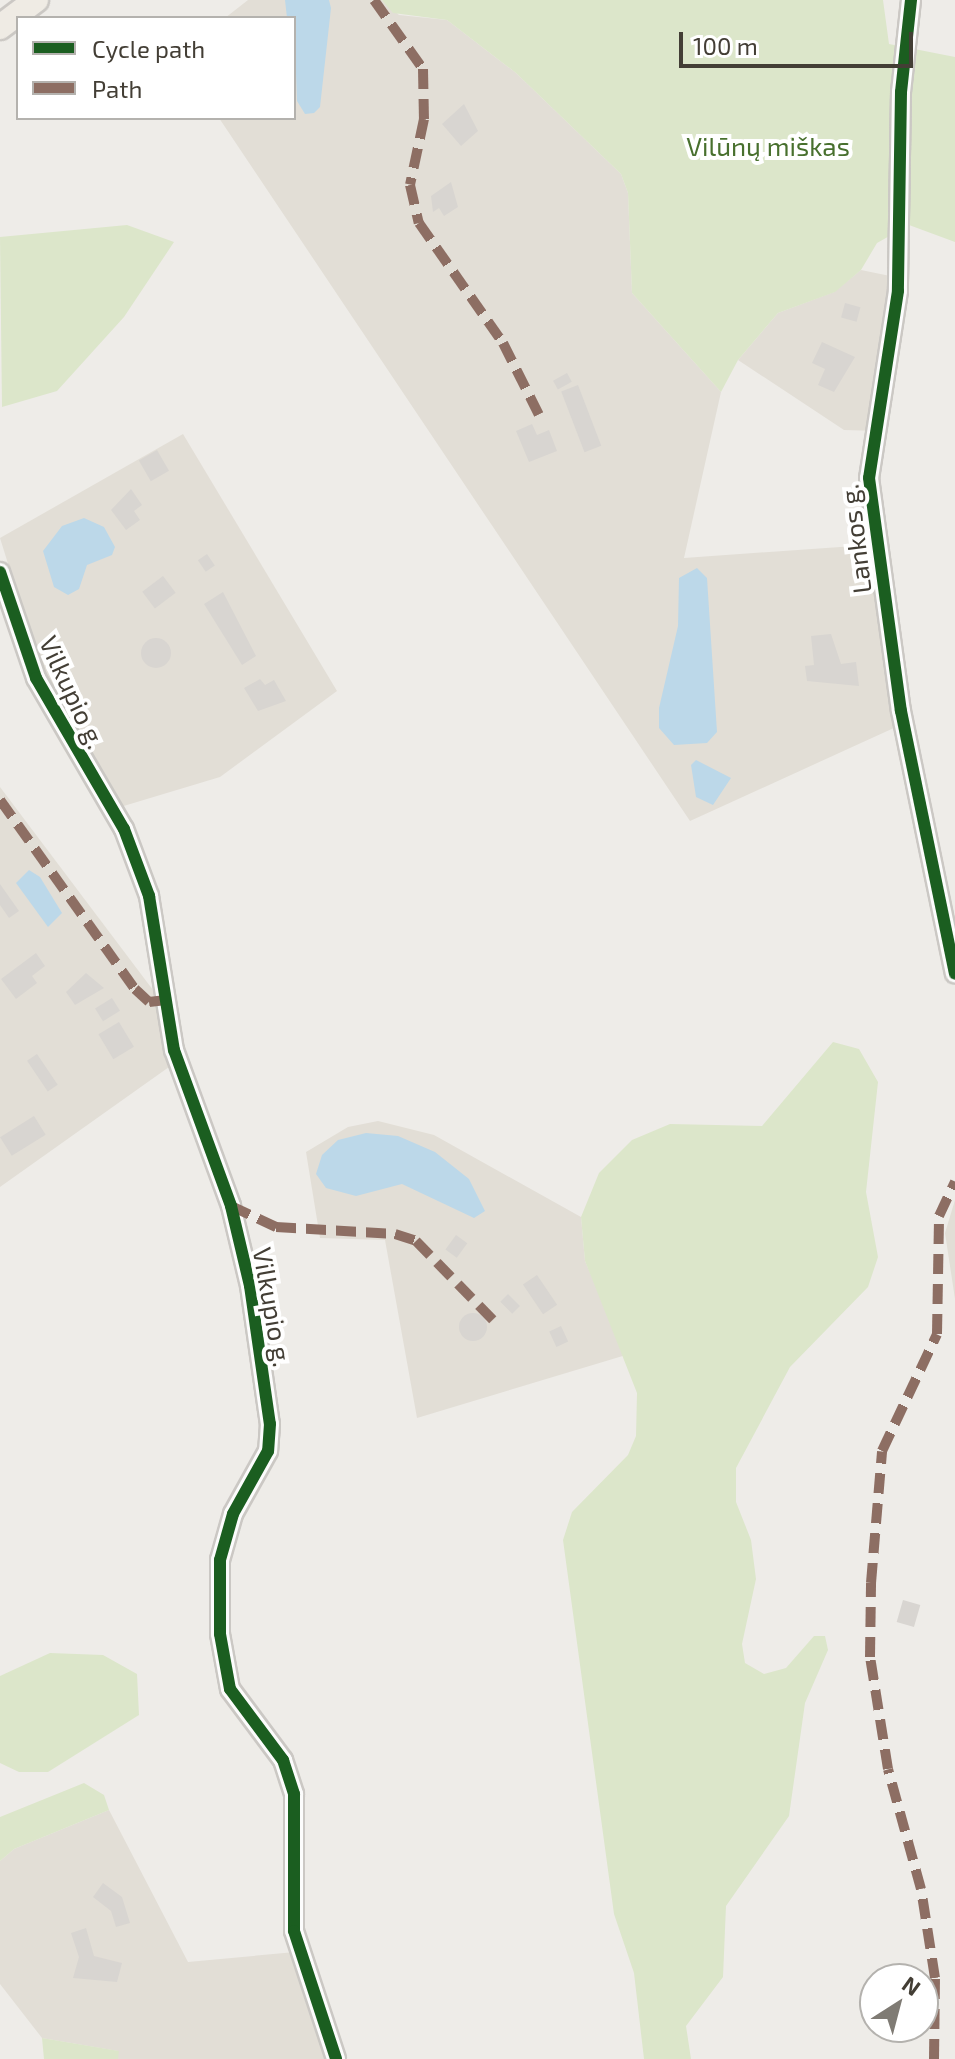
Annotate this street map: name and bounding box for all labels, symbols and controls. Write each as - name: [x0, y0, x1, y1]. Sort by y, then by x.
- legend: [16, 16, 296, 120]
- scale bar: [683, 16, 917, 66]
- text: 100 m: [693, 31, 758, 60]
- text: Cycle path: [92, 34, 205, 63]
- text: Path: [92, 74, 142, 103]
- park label: Vilūnų miškas: [686, 130, 850, 162]
- street label: Lankos g.: [833, 483, 877, 595]
- street label: Vilkupio g.: [33, 631, 113, 753]
- street label: Vilkupio g.: [247, 1245, 299, 1369]
- north arrow: [859, 1963, 939, 2043]
- text: N: [898, 1970, 926, 2000]

